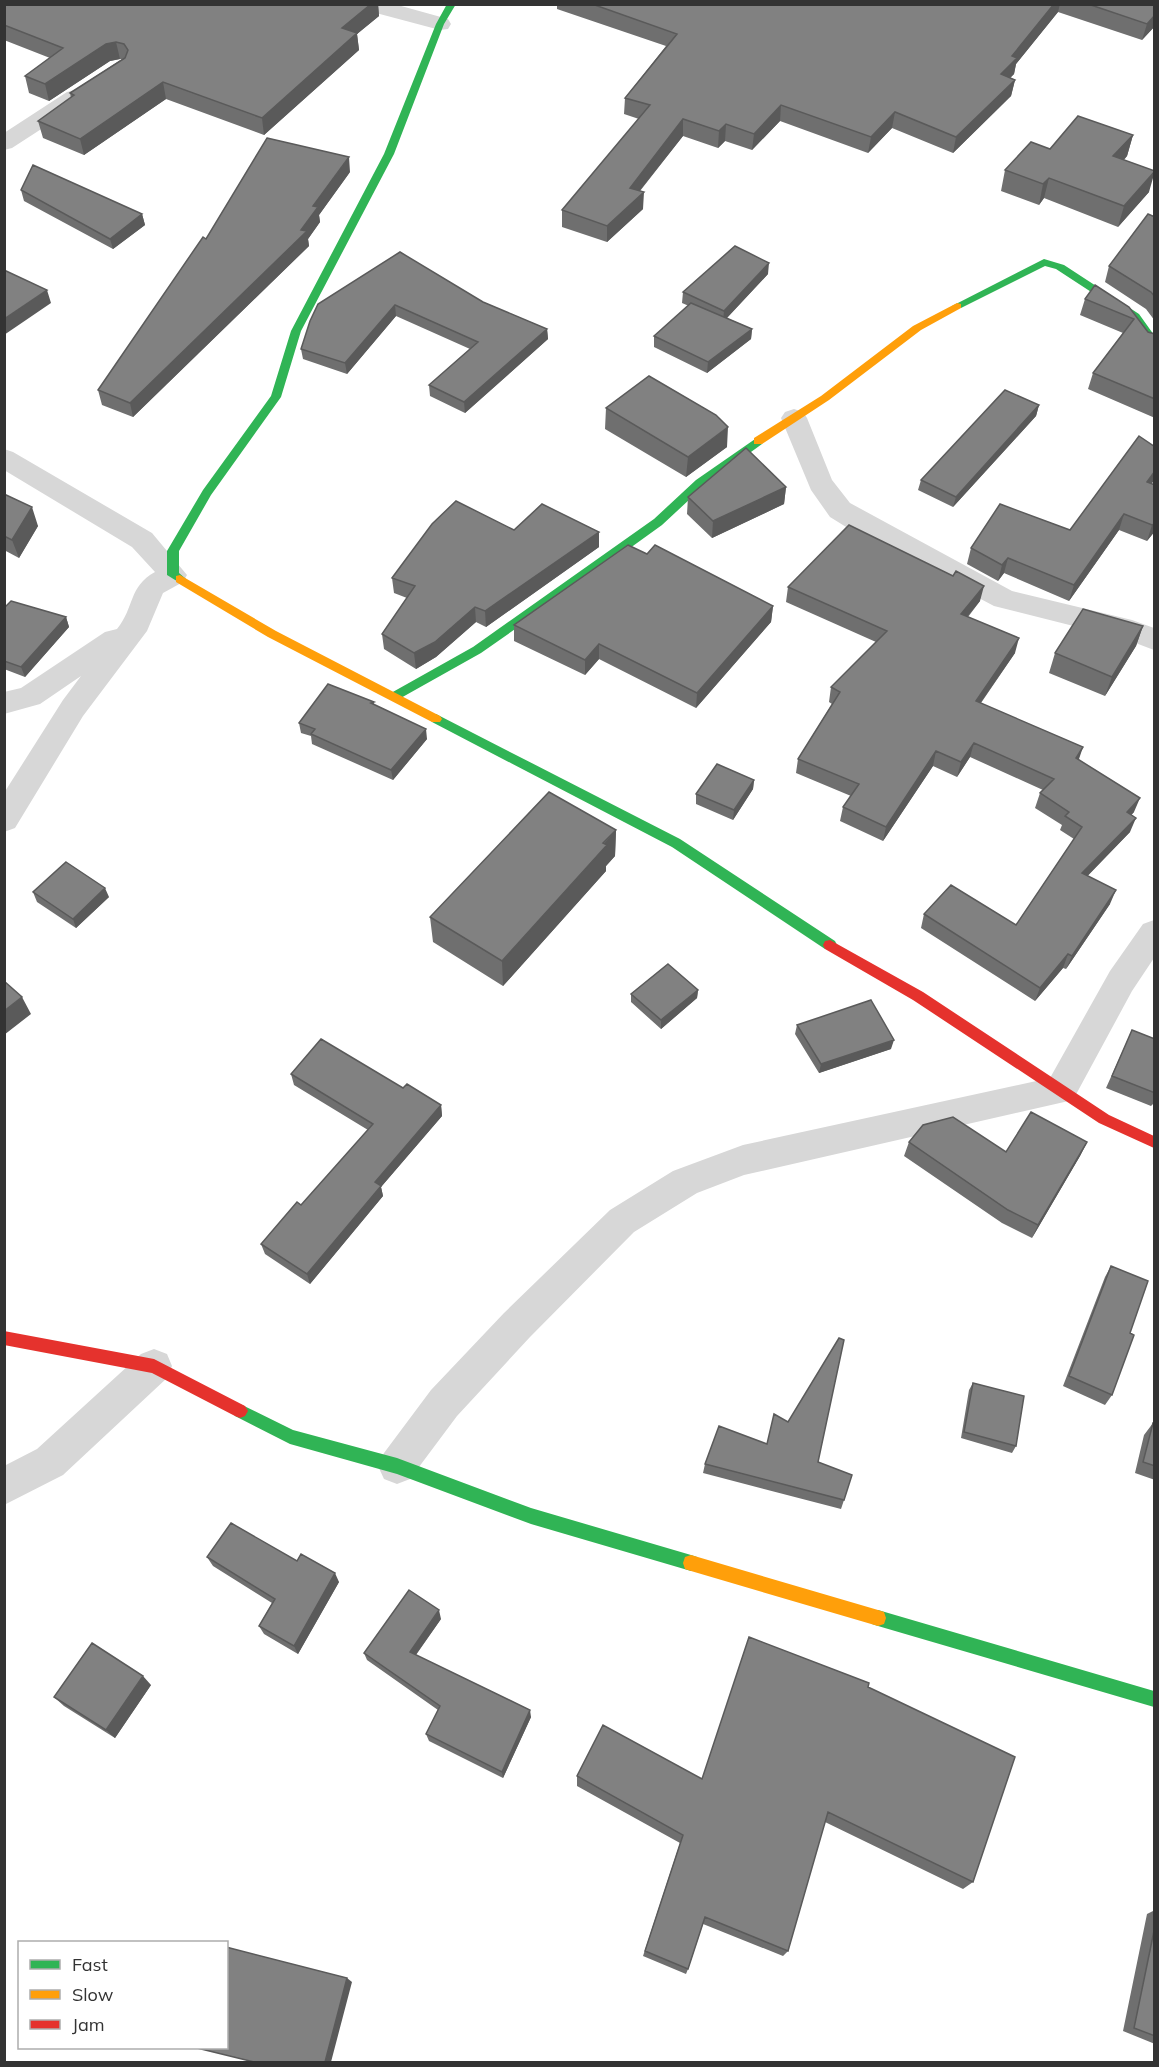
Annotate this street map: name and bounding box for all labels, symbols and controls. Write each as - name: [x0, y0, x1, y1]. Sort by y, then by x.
- legend: [18, 1941, 228, 2049]
- text: Fast: [72, 1953, 108, 1976]
- text: Slow: [72, 1983, 114, 2006]
- text: Jam: [72, 2013, 105, 2036]

